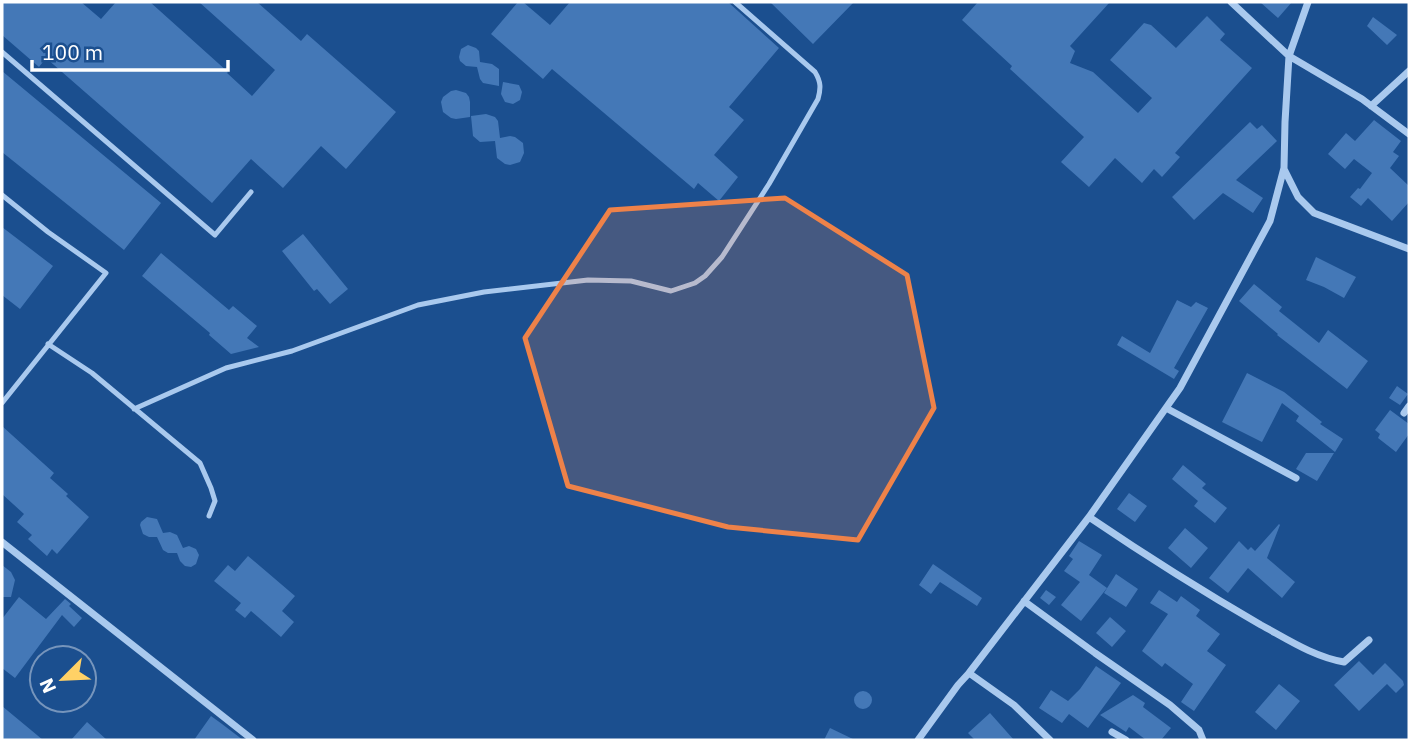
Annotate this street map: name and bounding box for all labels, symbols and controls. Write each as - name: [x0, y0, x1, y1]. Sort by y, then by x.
- scale bar: [32, 28, 228, 72]
- text: 100 m: [42, 38, 103, 66]
- north arrow: [28, 644, 98, 714]
- text: N: [34, 675, 61, 697]

